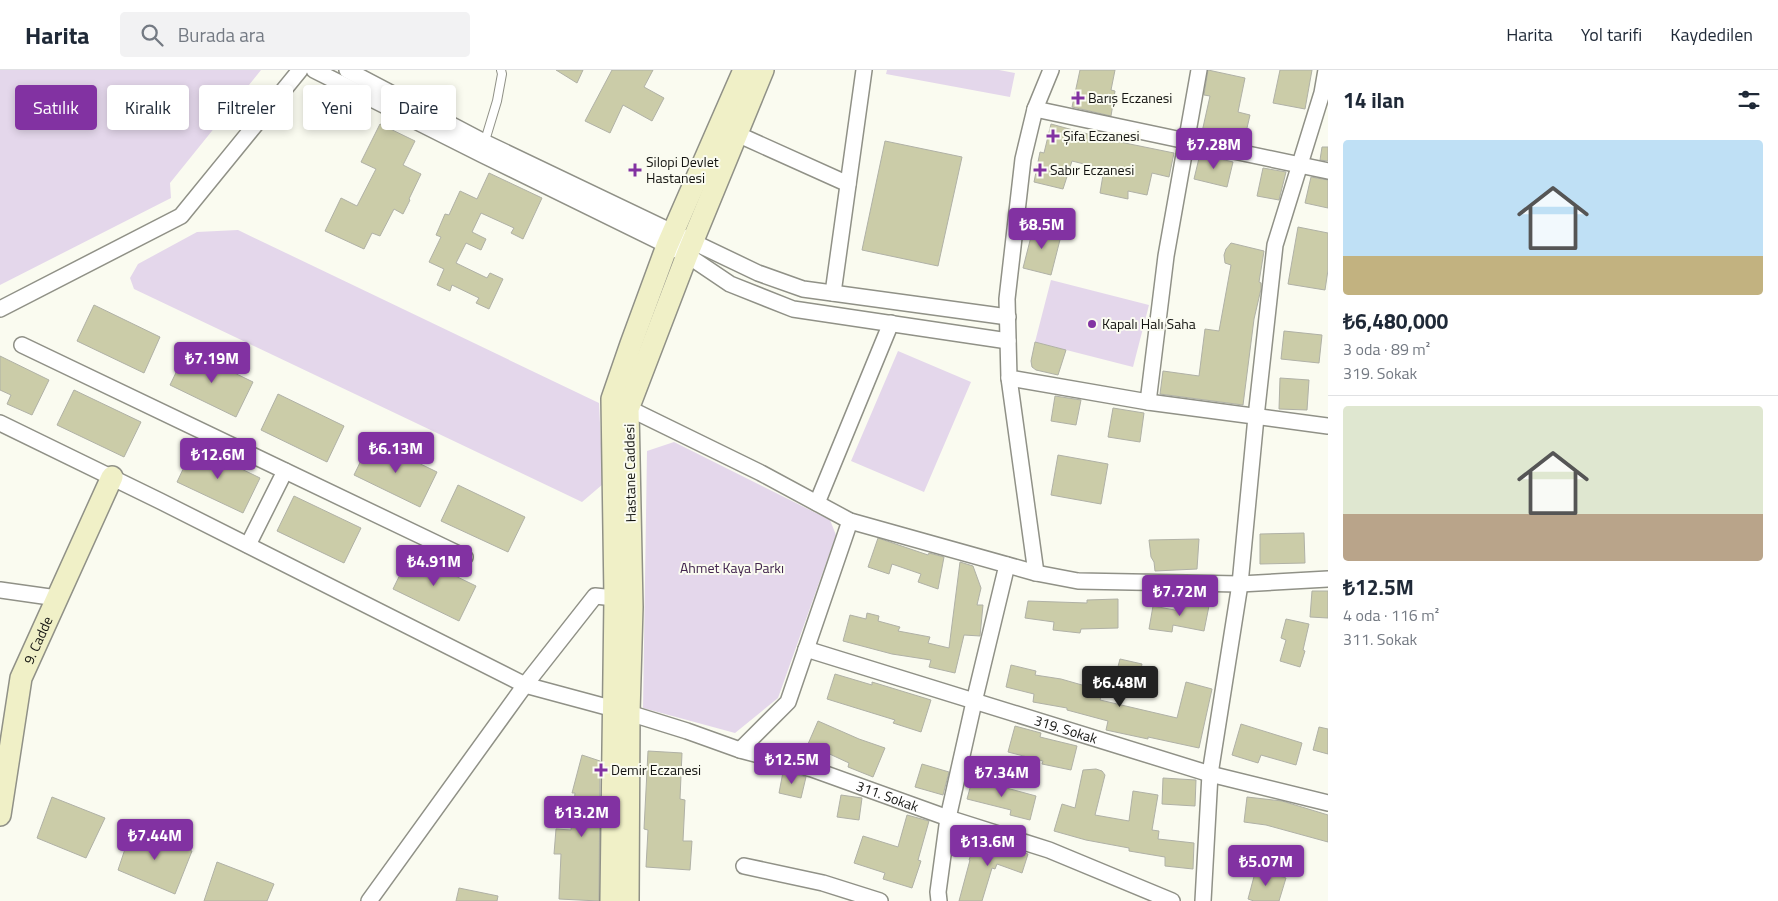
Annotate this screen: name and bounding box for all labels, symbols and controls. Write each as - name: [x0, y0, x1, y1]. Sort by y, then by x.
- search box: [120, 12, 470, 57]
- text: Harita: [25, 17, 90, 53]
- text: Burada ara: [178, 20, 265, 49]
- icon: search: [138, 21, 166, 49]
- text: Harita: [1506, 21, 1553, 48]
- text: Yol tarifi: [1581, 21, 1642, 48]
- text: Kaydedilen: [1670, 21, 1753, 48]
- text: 14 ilan: [1343, 84, 1405, 116]
- chip: Satılık: [15, 85, 97, 130]
- chip: Kiralık: [107, 85, 189, 130]
- chip: Filtreler: [199, 85, 293, 130]
- chip: Yeni: [303, 85, 371, 130]
- chip: Daire: [381, 85, 456, 130]
- icon: filters: [1735, 86, 1763, 114]
- place label: Barış Eczanesi: [1088, 87, 1172, 108]
- marker: Barış Eczanesi: [1072, 92, 1084, 104]
- place label: Şifa Eczanesi: [1063, 125, 1140, 146]
- pin: ₺7.28M: [1173, 128, 1255, 170]
- marker: Şifa Eczanesi: [1047, 130, 1059, 142]
- text: ₺7.28M: [1187, 132, 1241, 156]
- place label: Silopi Devlet Hastanesi: [646, 151, 719, 188]
- place label: Sabır Eczanesi: [1050, 159, 1134, 180]
- marker: Silopi Devlet Hastanesi: [628, 163, 642, 177]
- marker: Sabır Eczanesi: [1034, 164, 1046, 176]
- icon: home: [1508, 173, 1598, 263]
- pin: ₺8.5M: [1007, 208, 1077, 250]
- text: ₺8.5M: [1020, 212, 1064, 236]
- text: ₺6,480,000: [1343, 305, 1448, 337]
- place label: Kapalı Halı Saha: [1102, 313, 1196, 334]
- marker: Kapalı Halı Saha: [1086, 318, 1098, 330]
- text: 3 oda · 89 m²: [1343, 337, 1430, 361]
- pin: ₺7.19M: [171, 342, 253, 384]
- text: ₺7.19M: [185, 346, 239, 370]
- text: 319. Sokak: [1343, 361, 1417, 385]
- street label: Hastane Caddesi: [618, 423, 641, 523]
- pin: ₺6.13M: [355, 432, 437, 474]
- text: ₺6.13M: [369, 436, 423, 460]
- pin: ₺12.6M: [177, 438, 259, 480]
- icon: home: [1508, 438, 1598, 528]
- text: ₺12.6M: [191, 442, 245, 466]
- pin: ₺4.91M: [393, 544, 475, 587]
- text: ₺4.91M: [407, 549, 461, 573]
- park label: Ahmet Kaya Parkı: [680, 557, 784, 578]
- text: ₺12.5M: [1343, 571, 1414, 603]
- pin: ₺7.72M: [1139, 574, 1221, 617]
- text: ₺7.72M: [1153, 579, 1207, 603]
- text: 4 oda · 116 m²: [1343, 603, 1439, 627]
- street label: 9. Cadde: [18, 613, 58, 667]
- text: 311. Sokak: [1343, 627, 1417, 651]
- pin: ₺6.48M: [1079, 666, 1161, 708]
- text: ₺6.48M: [1093, 670, 1147, 694]
- street label: 319. Sokak: [1032, 709, 1100, 749]
- pin: ₺12.5M: [751, 742, 833, 785]
- text: ₺12.5M: [765, 747, 819, 771]
- pin: ₺7.34M: [961, 756, 1043, 798]
- place label: Demir Eczanesi: [611, 759, 701, 780]
- text: ₺7.34M: [975, 760, 1029, 784]
- marker: Demir Eczanesi: [595, 764, 607, 776]
- street label: 311. Sokak: [853, 775, 922, 817]
- pin: ₺13.2M: [541, 796, 623, 838]
- text: ₺13.2M: [555, 800, 609, 824]
- pin: ₺7.44M: [114, 818, 196, 861]
- text: ₺7.44M: [128, 823, 182, 847]
- pin: ₺13.6M: [947, 824, 1029, 867]
- text: ₺13.6M: [961, 829, 1015, 853]
- pin: ₺5.07M: [1225, 844, 1307, 887]
- text: ₺5.07M: [1239, 849, 1293, 873]

